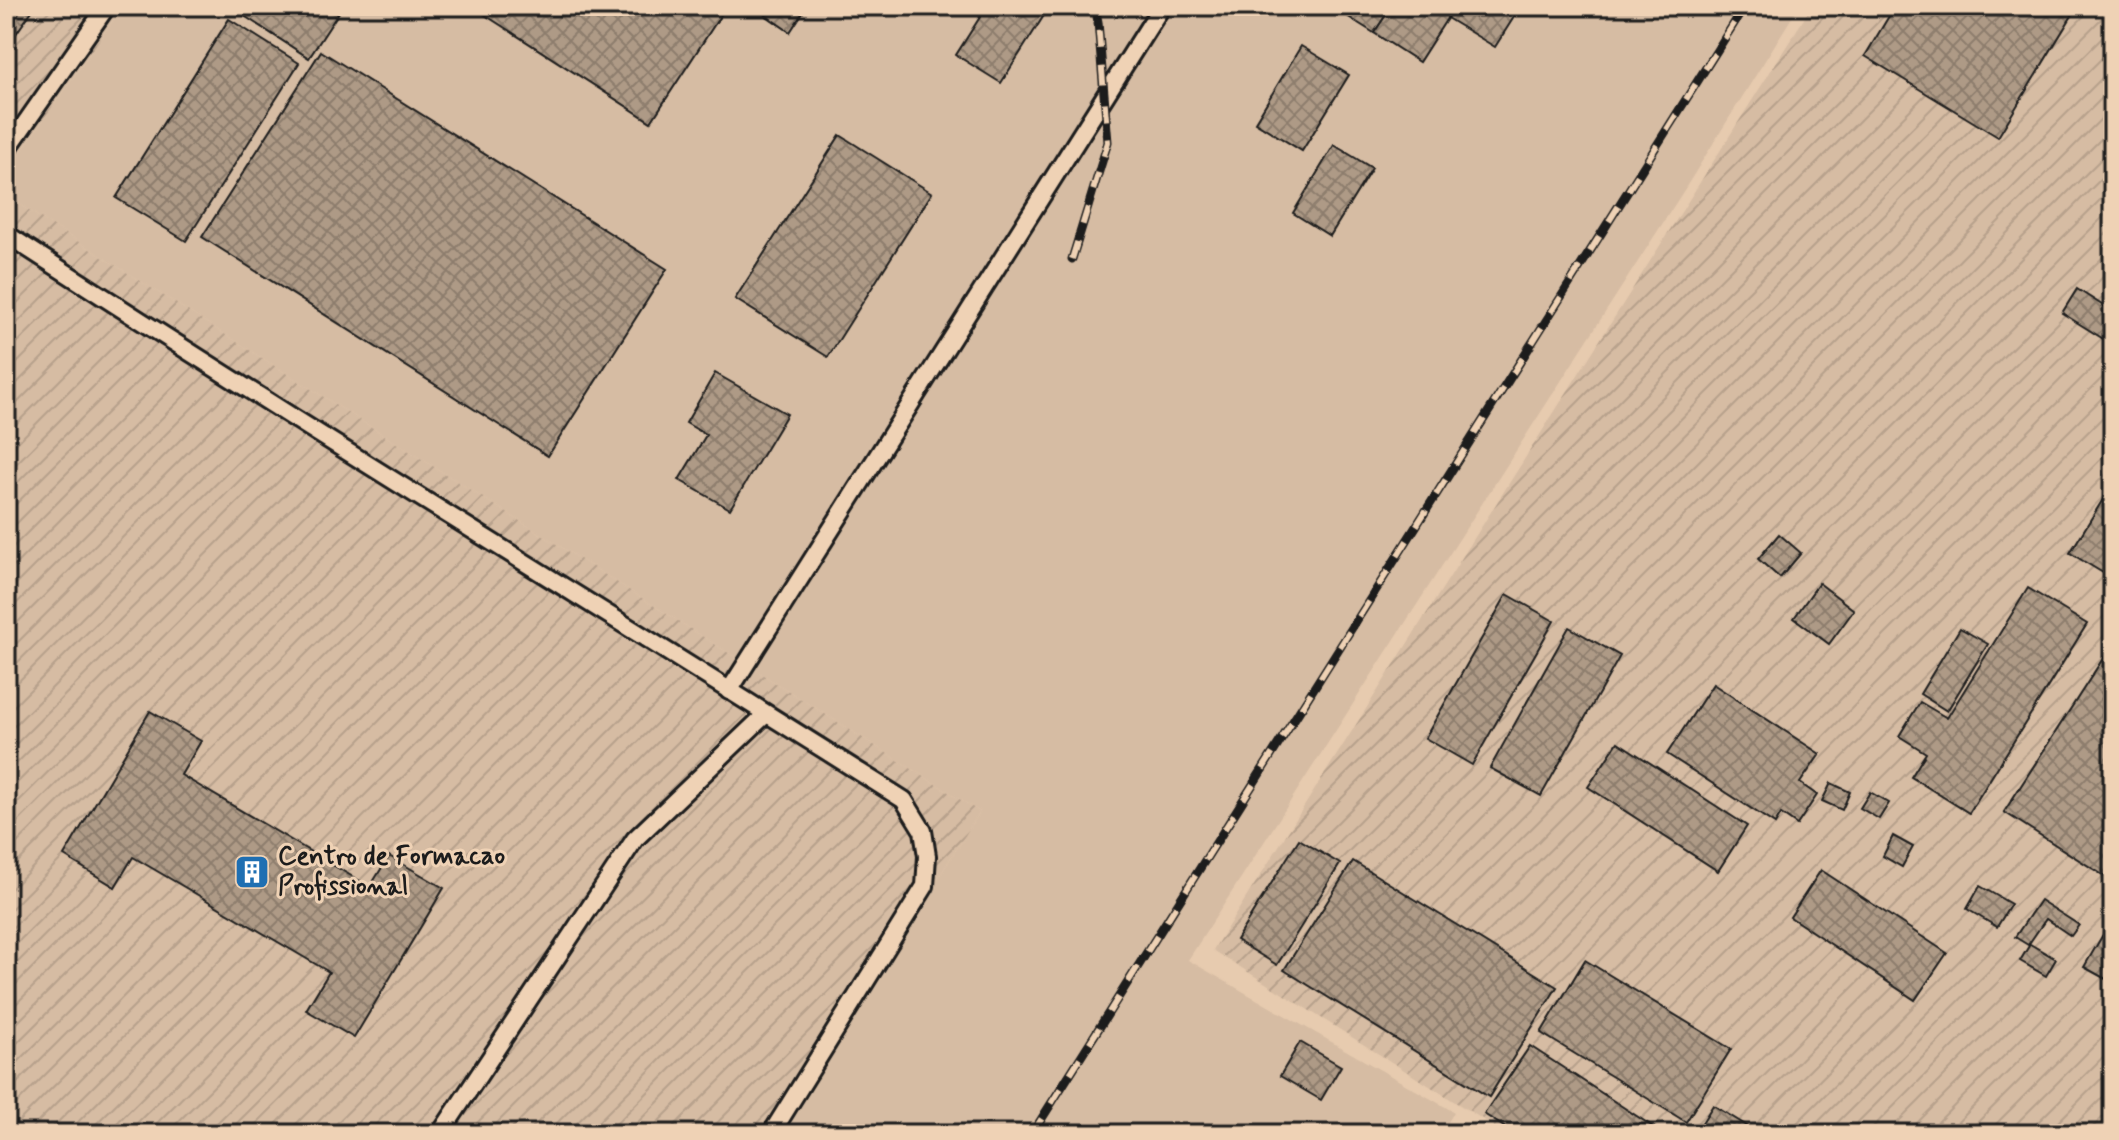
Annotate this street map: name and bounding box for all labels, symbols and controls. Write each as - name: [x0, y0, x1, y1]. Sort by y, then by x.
- place label: Centro de Formacao Profissional: [278, 840, 505, 904]
- building icon: Centro de Formacao Profissional: [233, 853, 271, 891]

